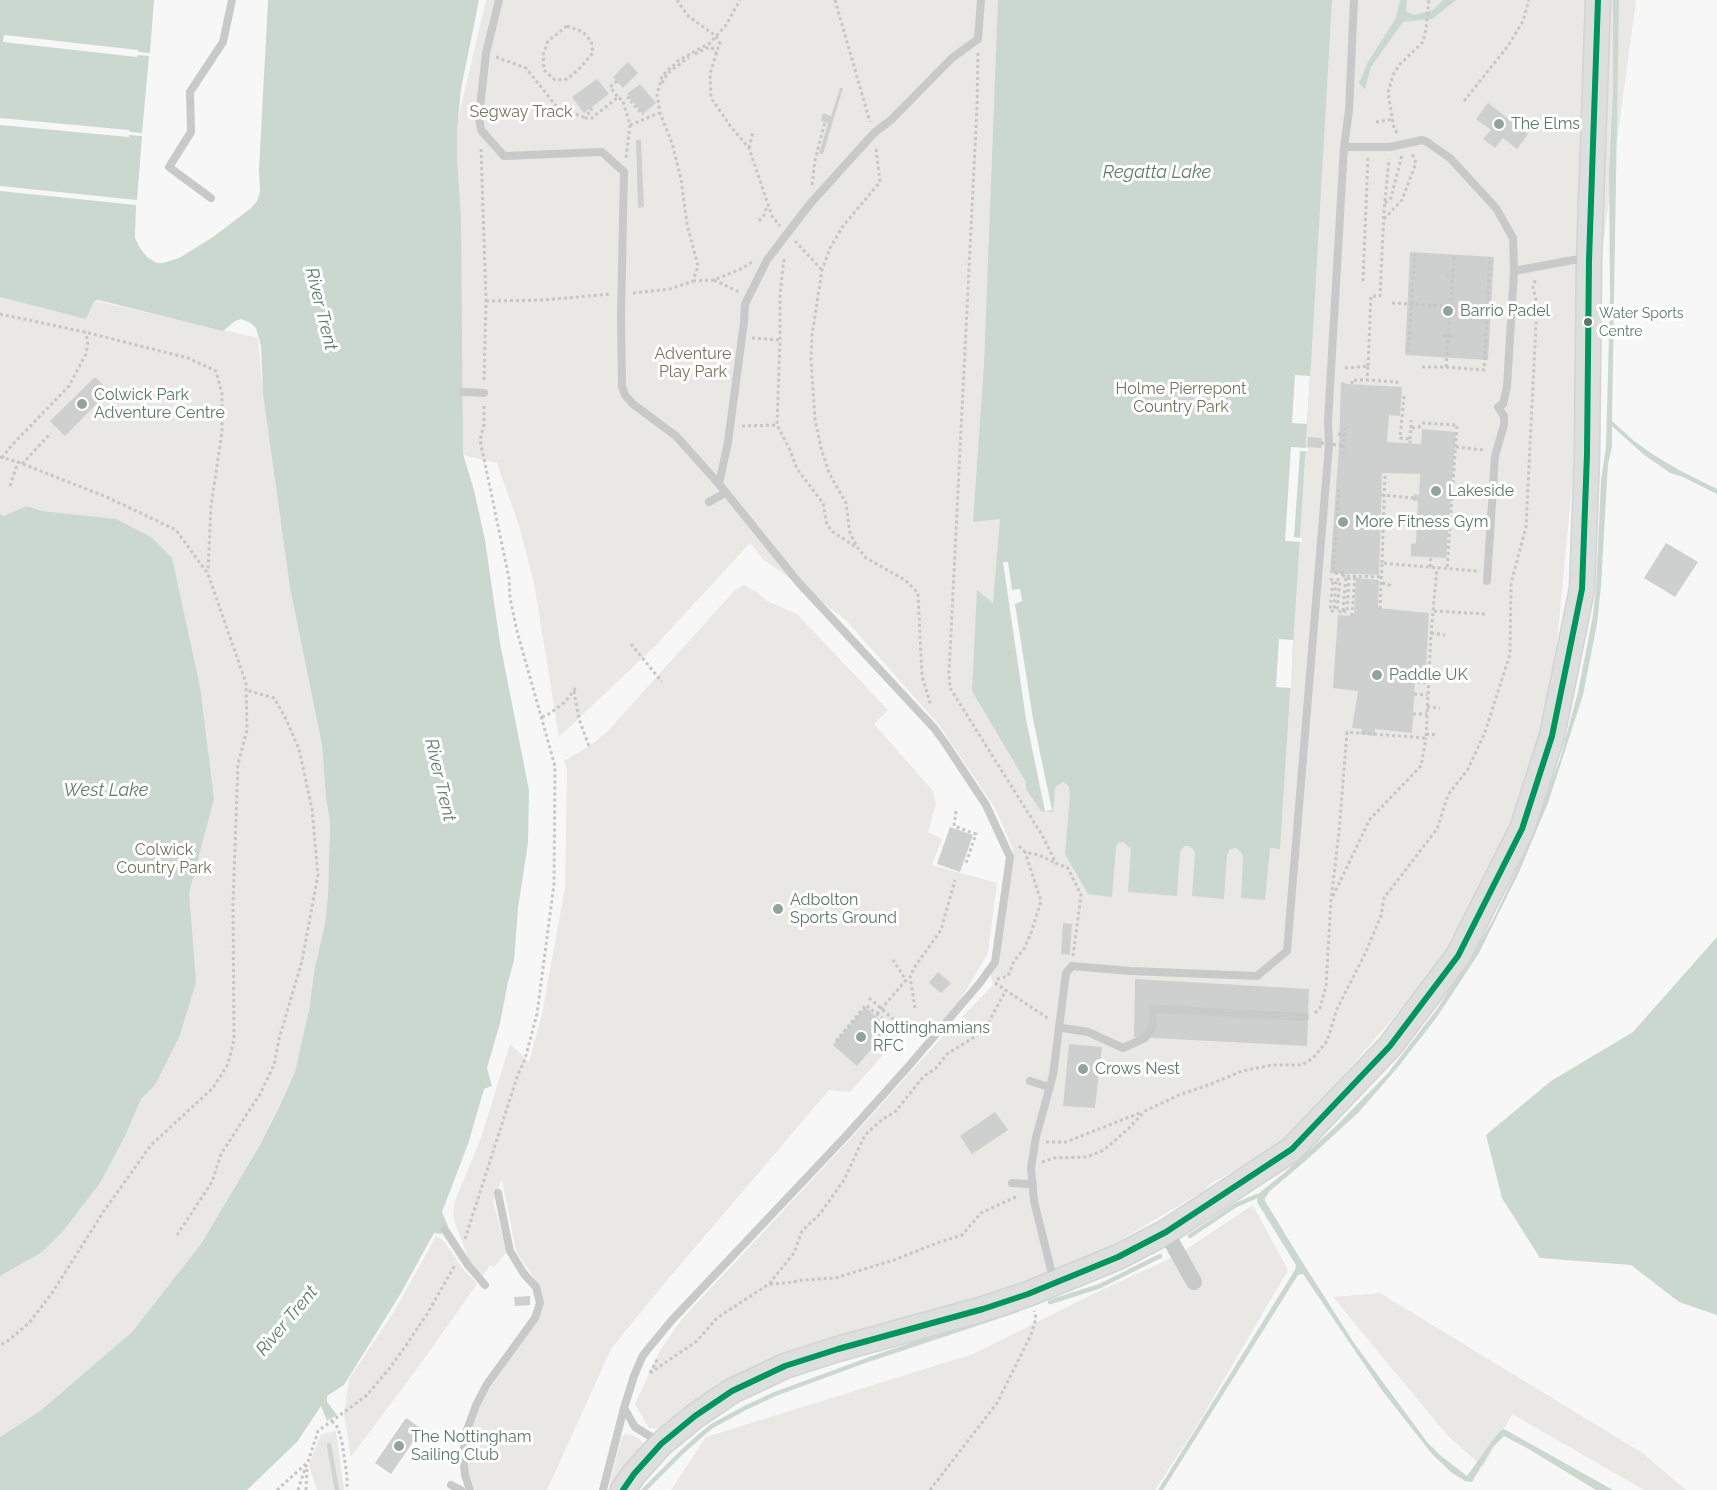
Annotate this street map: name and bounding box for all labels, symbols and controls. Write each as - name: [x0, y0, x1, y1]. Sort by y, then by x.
- park label: Segway Track: [470, 102, 572, 122]
- place label: The Elms: [1511, 114, 1580, 134]
- marker: The Elms: [1492, 117, 1506, 131]
- water label: Regatta Lake: [1103, 162, 1211, 184]
- water label: River Trent: [300, 265, 342, 353]
- place label: Barrio Padel: [1460, 301, 1550, 321]
- marker: Barrio Padel: [1441, 304, 1455, 318]
- place label: Water Sports Centre: [1599, 306, 1684, 338]
- marker: Water Sports Centre: [1582, 316, 1594, 328]
- park label: Adventure Play Park: [654, 344, 732, 382]
- park label: Holme Pierrepont Country Park: [1116, 379, 1246, 417]
- place label: Colwick Park Adventure Centre: [94, 385, 225, 423]
- marker: Colwick Park Adventure Centre: [75, 397, 89, 411]
- place label: Lakeside: [1448, 481, 1514, 501]
- marker: Lakeside: [1429, 484, 1443, 498]
- place label: More Fitness Gym: [1355, 512, 1488, 532]
- marker: More Fitness Gym: [1336, 515, 1350, 529]
- place label: Paddle UK: [1389, 665, 1468, 685]
- marker: Paddle UK: [1370, 668, 1384, 682]
- water label: River Trent: [420, 736, 460, 824]
- water label: West Lake: [64, 780, 148, 802]
- park label: Colwick Country Park: [116, 840, 212, 878]
- place label: Adbolton Sports Ground: [790, 890, 897, 928]
- marker: Adbolton Sports Ground: [771, 902, 785, 916]
- place label: Nottinghamians RFC: [873, 1018, 990, 1056]
- marker: Nottinghamians RFC: [854, 1030, 868, 1044]
- place label: Crows Nest: [1095, 1059, 1180, 1079]
- marker: Crows Nest: [1076, 1062, 1090, 1076]
- water label: River Trent: [252, 1282, 322, 1360]
- place label: The Nottingham Sailing Club: [411, 1427, 531, 1465]
- marker: The Nottingham Sailing Club: [392, 1439, 406, 1453]

